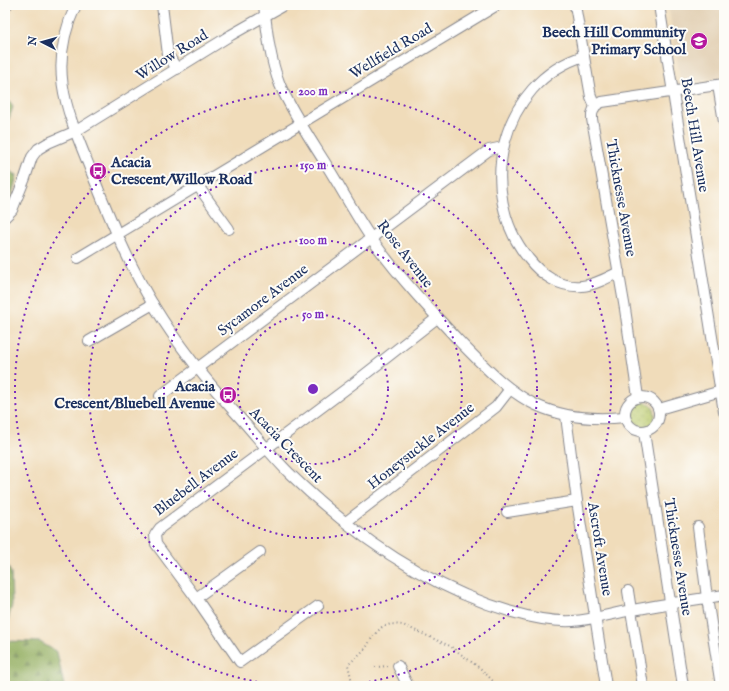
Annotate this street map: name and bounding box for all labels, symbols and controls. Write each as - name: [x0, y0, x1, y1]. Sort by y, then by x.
- street label: Wellfield Road: [346, 18, 437, 83]
- north arrow: [22, 22, 62, 62]
- place label: Beech Hill Community Primary School: [542, 23, 687, 59]
- street label: Willow Road: [132, 25, 212, 85]
- school or university icon: Beech Hill Community Primary School: [689, 31, 709, 51]
- text: N: [25, 35, 41, 48]
- street label: Beech Hill Avenue: [677, 76, 713, 194]
- text: 200 m: [298, 84, 328, 99]
- street label: Thicknesse Avenue: [601, 138, 641, 258]
- place label: Acacia Crescent/Willow Road: [110, 153, 253, 189]
- text: 150 m: [300, 158, 327, 173]
- bus stop icon: Acacia Crescent/Willow Road: [88, 161, 108, 181]
- street label: Rose Avenue: [373, 216, 437, 292]
- text: 100 m: [299, 233, 328, 248]
- street label: Sycamore Avenue: [214, 260, 312, 340]
- text: 50 m: [302, 307, 325, 322]
- place label: Acacia Crescent/Bluebell Avenue: [54, 377, 216, 413]
- centre of rings: [306, 382, 320, 396]
- bus stop icon: Acacia Crescent/Bluebell Avenue: [218, 385, 238, 405]
- street label: Honeysuckle Avenue: [364, 398, 478, 494]
- street label: Acacia Crescent: [244, 402, 327, 487]
- street label: Bluebell Avenue: [150, 444, 242, 520]
- street label: Thicknesse Avenue: [659, 497, 697, 617]
- street label: Ascroft Avenue: [583, 500, 617, 598]

